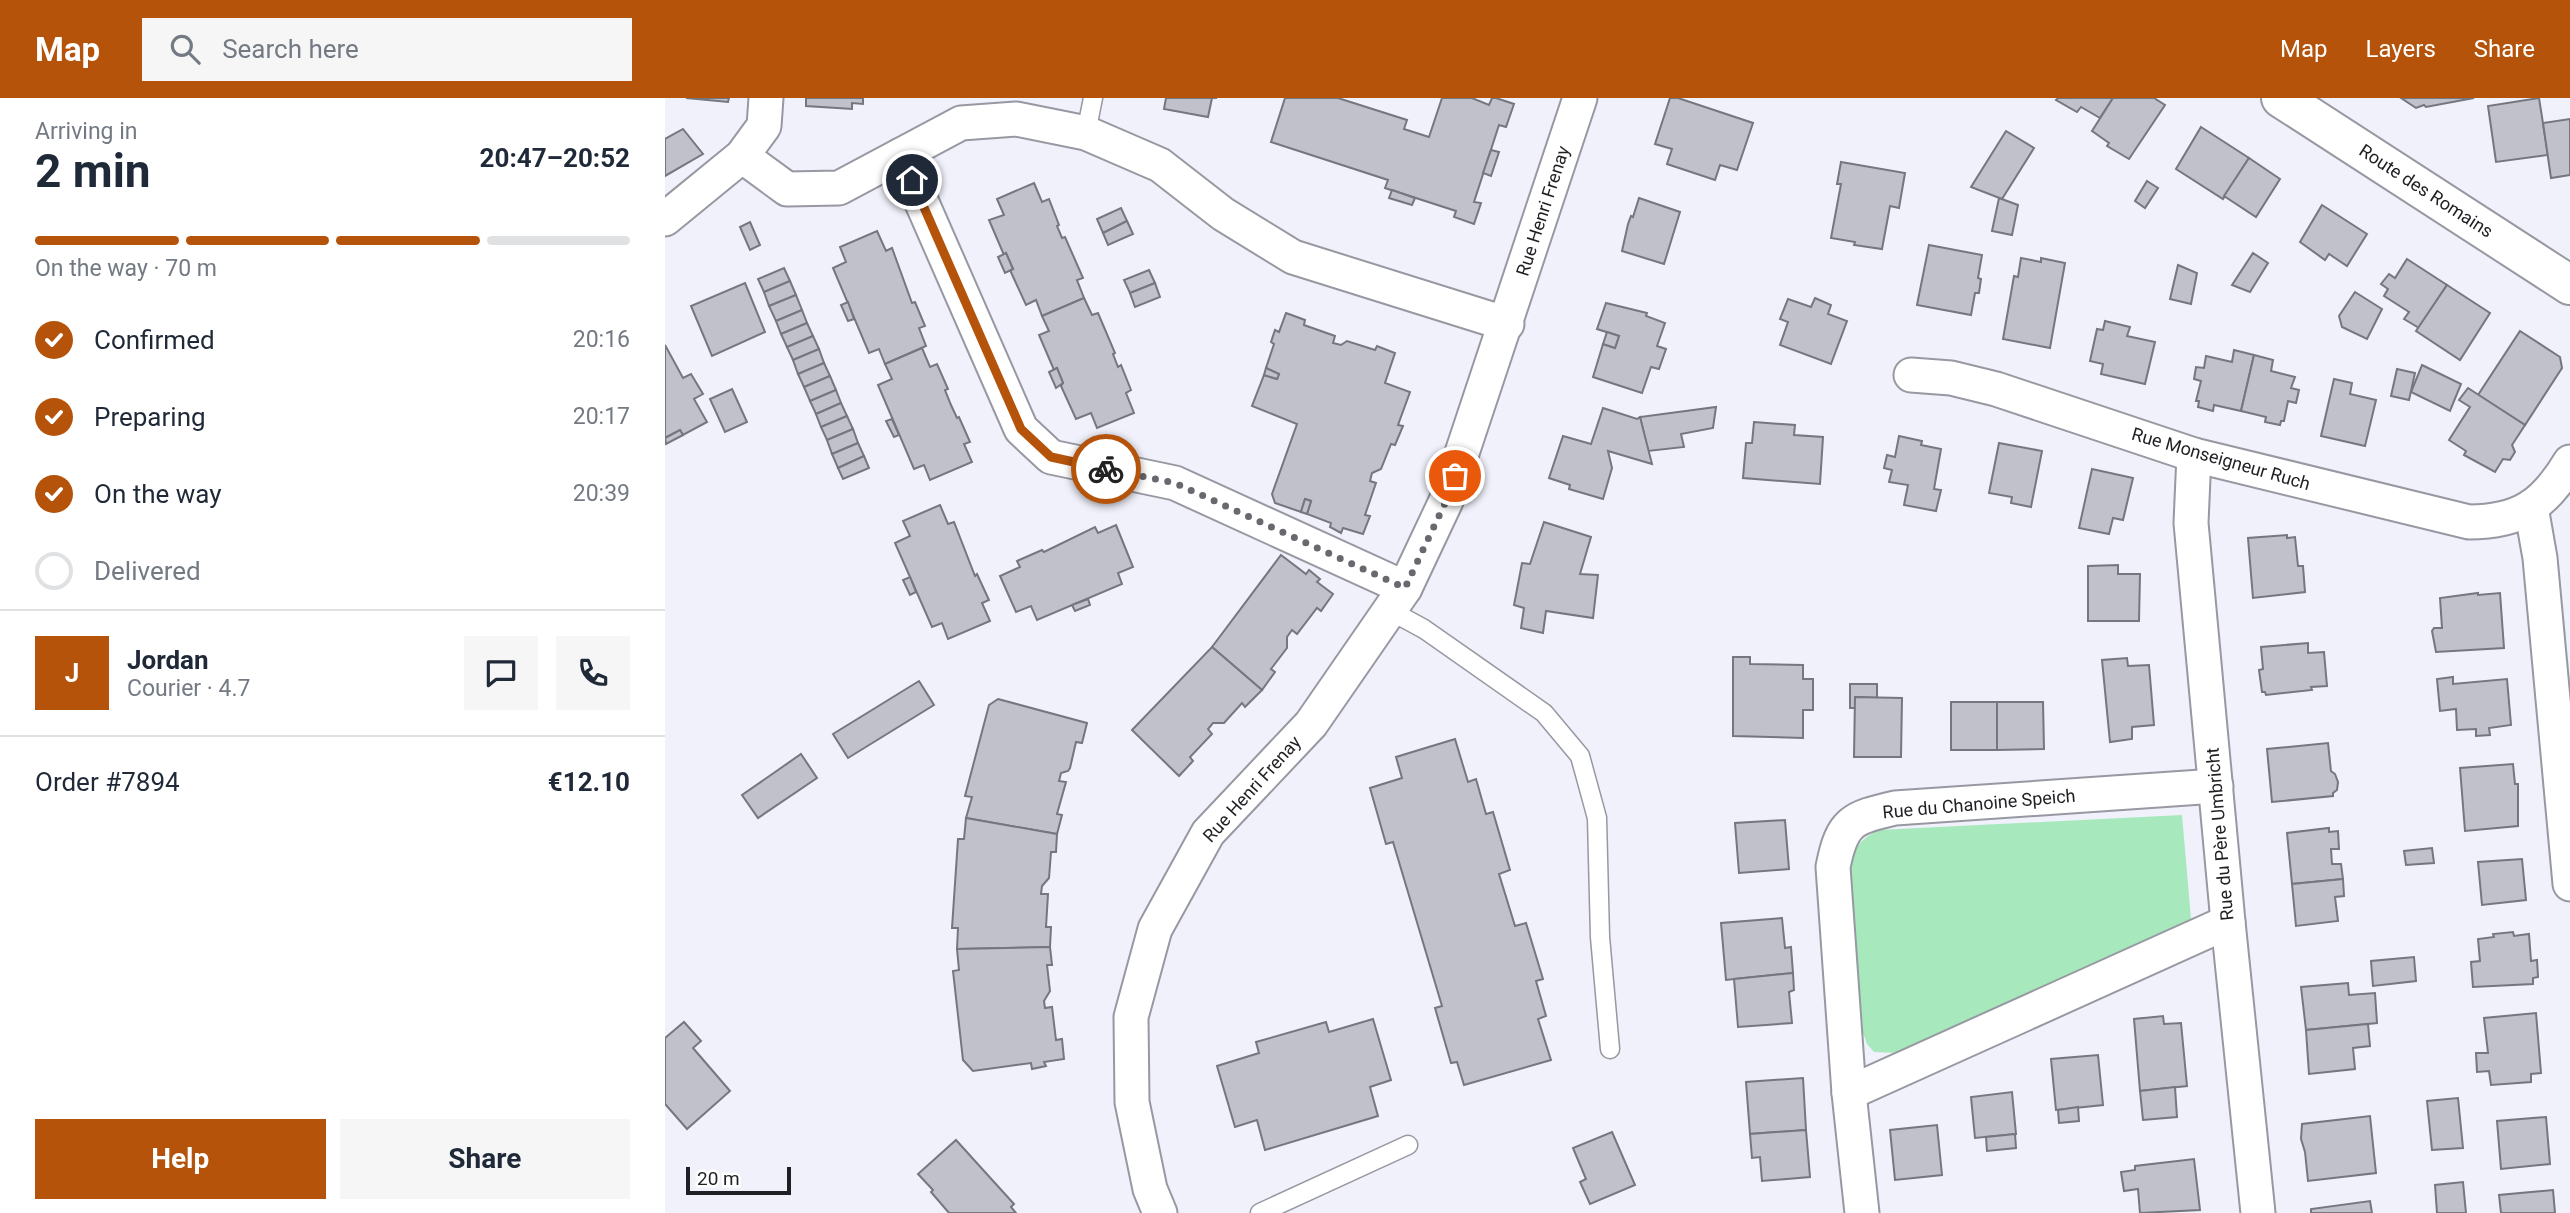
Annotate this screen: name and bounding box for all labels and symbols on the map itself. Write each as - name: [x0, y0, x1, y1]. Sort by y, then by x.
- street label: Route des Romains: [2355, 140, 2497, 242]
- street label: Rue Henri Frenay: [1512, 143, 1574, 279]
- pin: [882, 150, 942, 210]
- street label: Rue Monseigneur Ruch: [2130, 423, 2313, 494]
- courier: [1071, 434, 1141, 504]
- pin: [1425, 446, 1485, 506]
- street label: Rue Henri Frenay: [1198, 731, 1305, 846]
- street label: Rue du Père Umbricht: [2201, 747, 2238, 921]
- street label: Rue du Chanoine Speich: [1882, 785, 2076, 822]
- scale bar: [686, 1164, 791, 1196]

